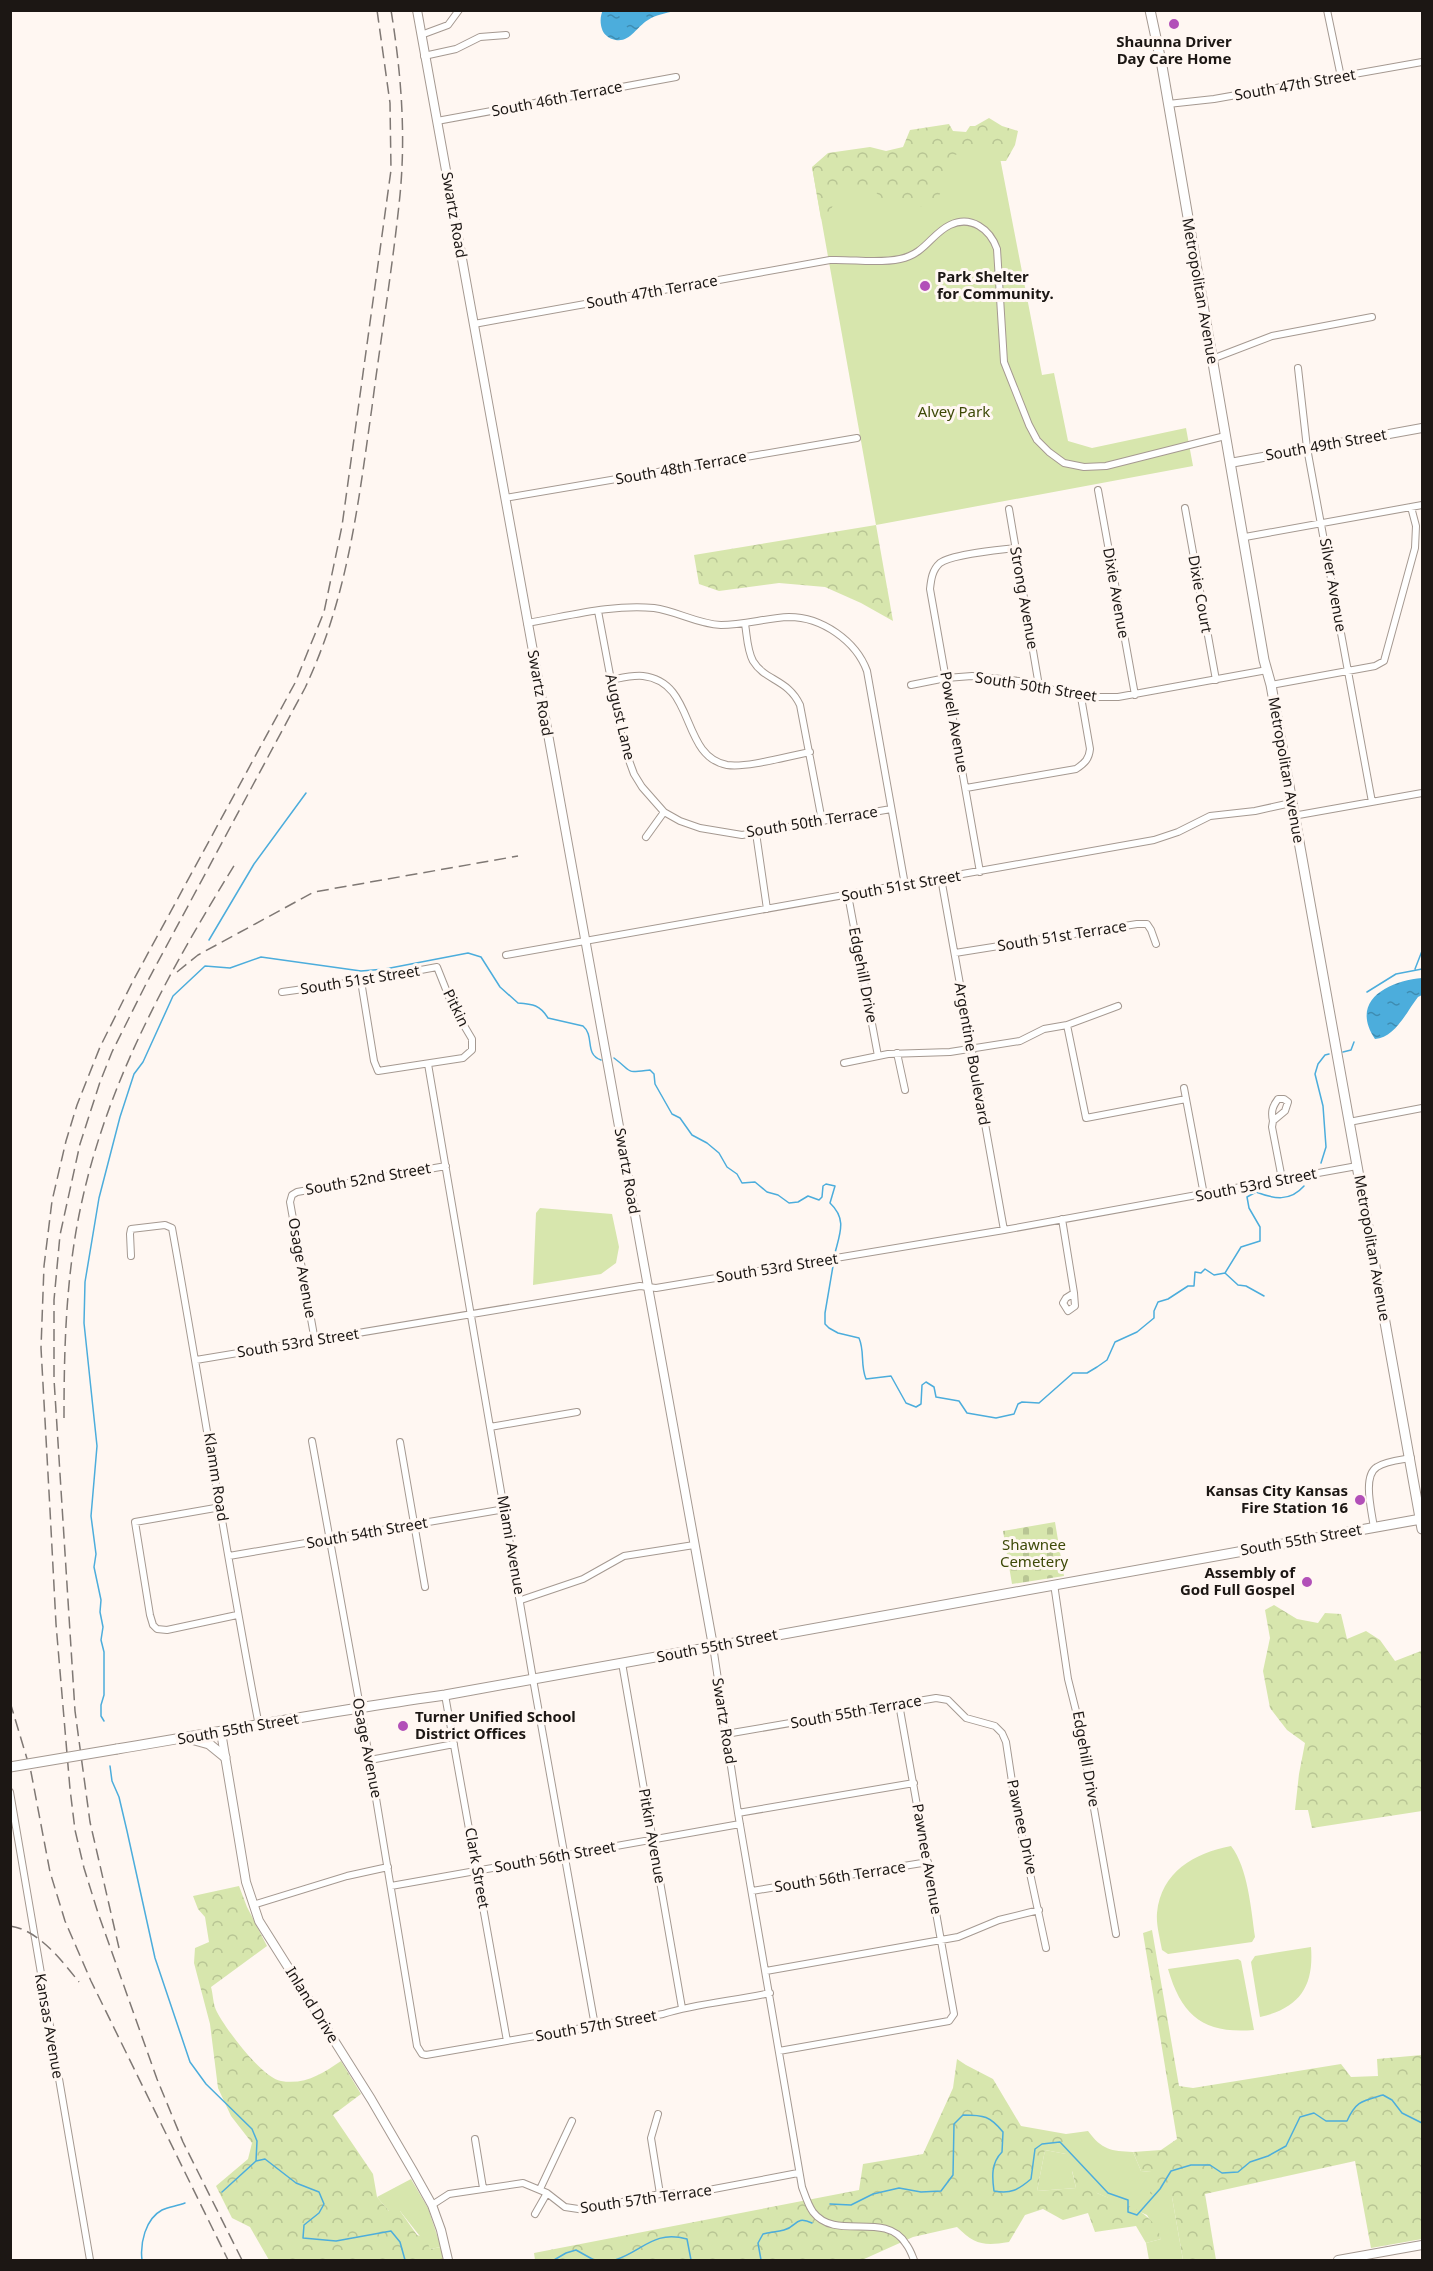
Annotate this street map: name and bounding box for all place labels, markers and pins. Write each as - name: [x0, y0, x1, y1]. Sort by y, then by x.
- marker: Shaunna Driver Day Care Home: [1167, 17, 1181, 31]
- place label: Shaunna Driver Day Care Home: [1116, 31, 1232, 68]
- place label: Park Shelter for Community.: [937, 266, 1054, 303]
- marker: Park Shelter for Community.: [918, 279, 932, 293]
- place label: Kansas City Kansas Fire Station 16: [1206, 1480, 1348, 1517]
- marker: Kansas City Kansas Fire Station 16: [1353, 1493, 1367, 1507]
- place label: Assembly of God Full Gospel: [1180, 1562, 1296, 1599]
- marker: Assembly of God Full Gospel: [1300, 1575, 1314, 1589]
- place label: Turner Unified School District Offices: [415, 1706, 576, 1743]
- marker: Turner Unified School District Offices: [396, 1719, 410, 1733]

